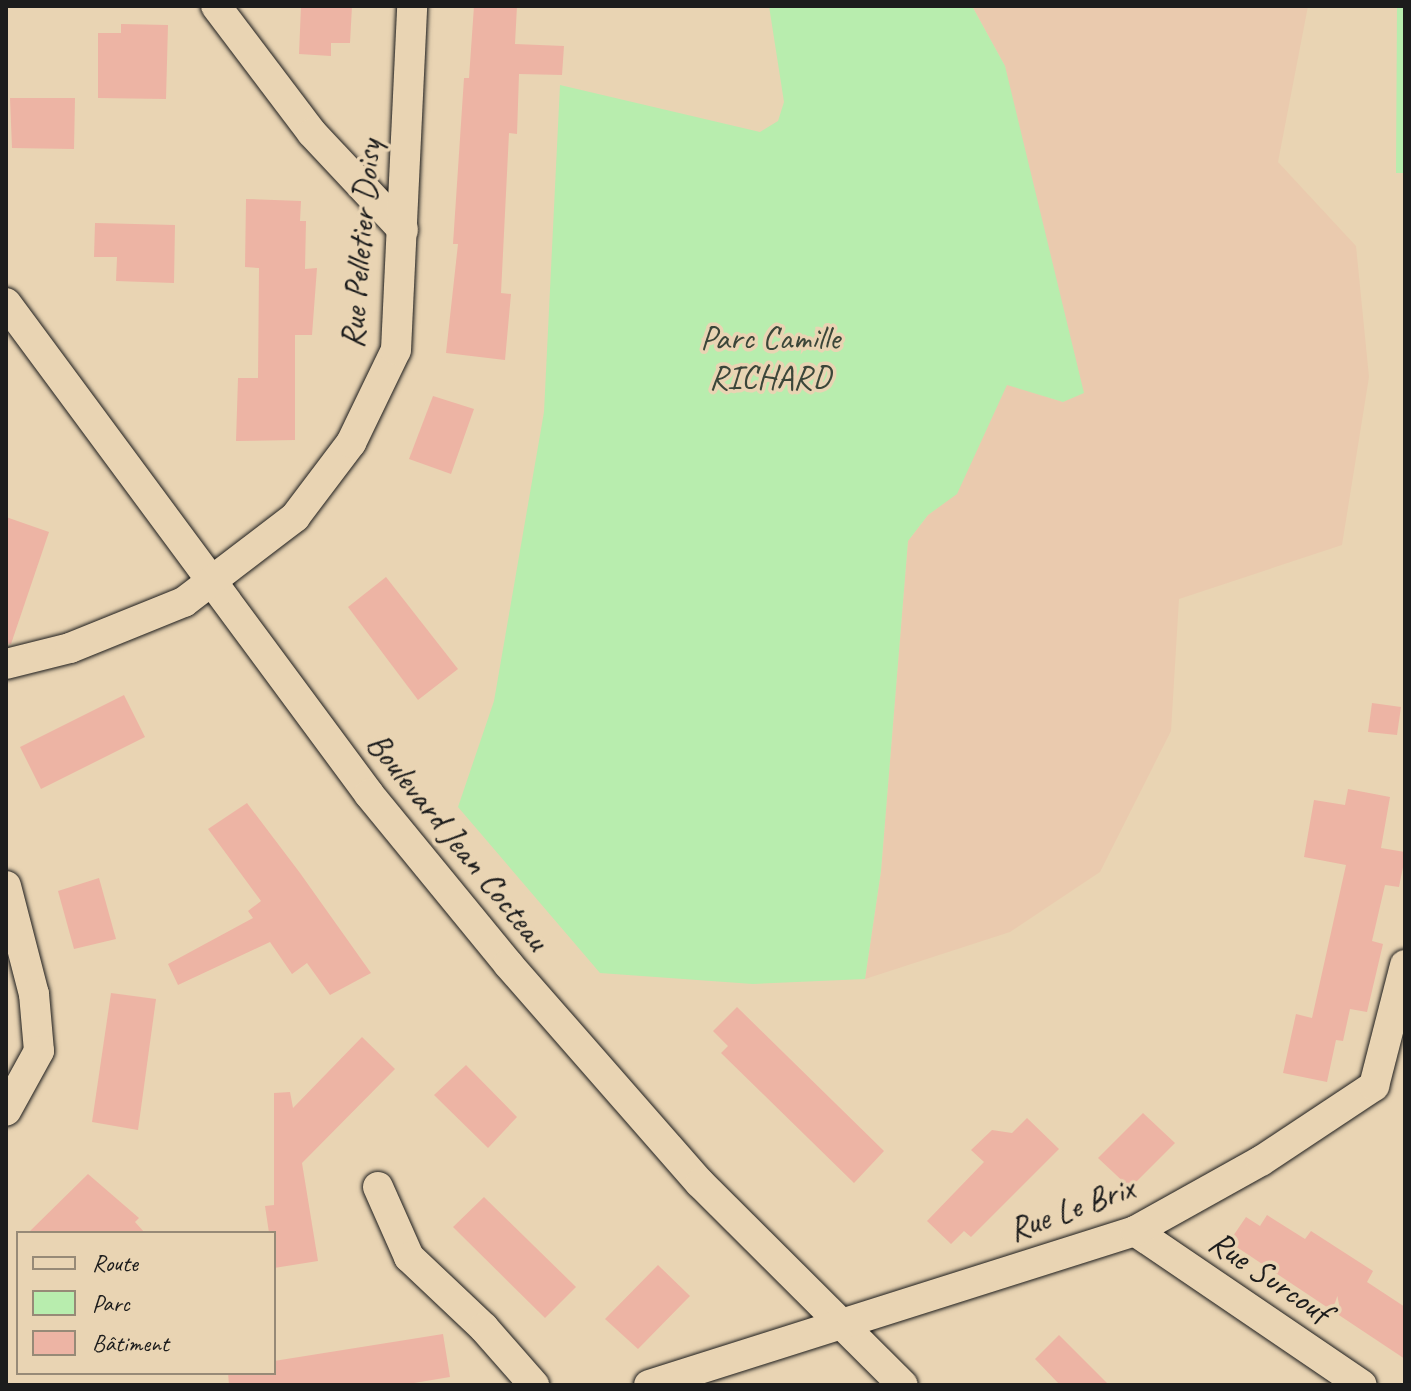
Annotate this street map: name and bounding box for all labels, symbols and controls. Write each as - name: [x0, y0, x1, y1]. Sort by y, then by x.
- street label: Rue Pelletier Doisy: [331, 138, 389, 350]
- park label: Parc Camille RICHARD: [700, 317, 840, 396]
- street label: Boulevard Jean Cocteau: [358, 725, 558, 957]
- street label: Rue Le Brix: [1002, 1166, 1140, 1250]
- street label: Rue Surcouf: [1202, 1221, 1338, 1331]
- legend: [16, 1231, 276, 1375]
- text: Route: [92, 1248, 138, 1278]
- text: Parc: [92, 1288, 130, 1318]
- text: Bâtiment: [92, 1328, 169, 1358]

